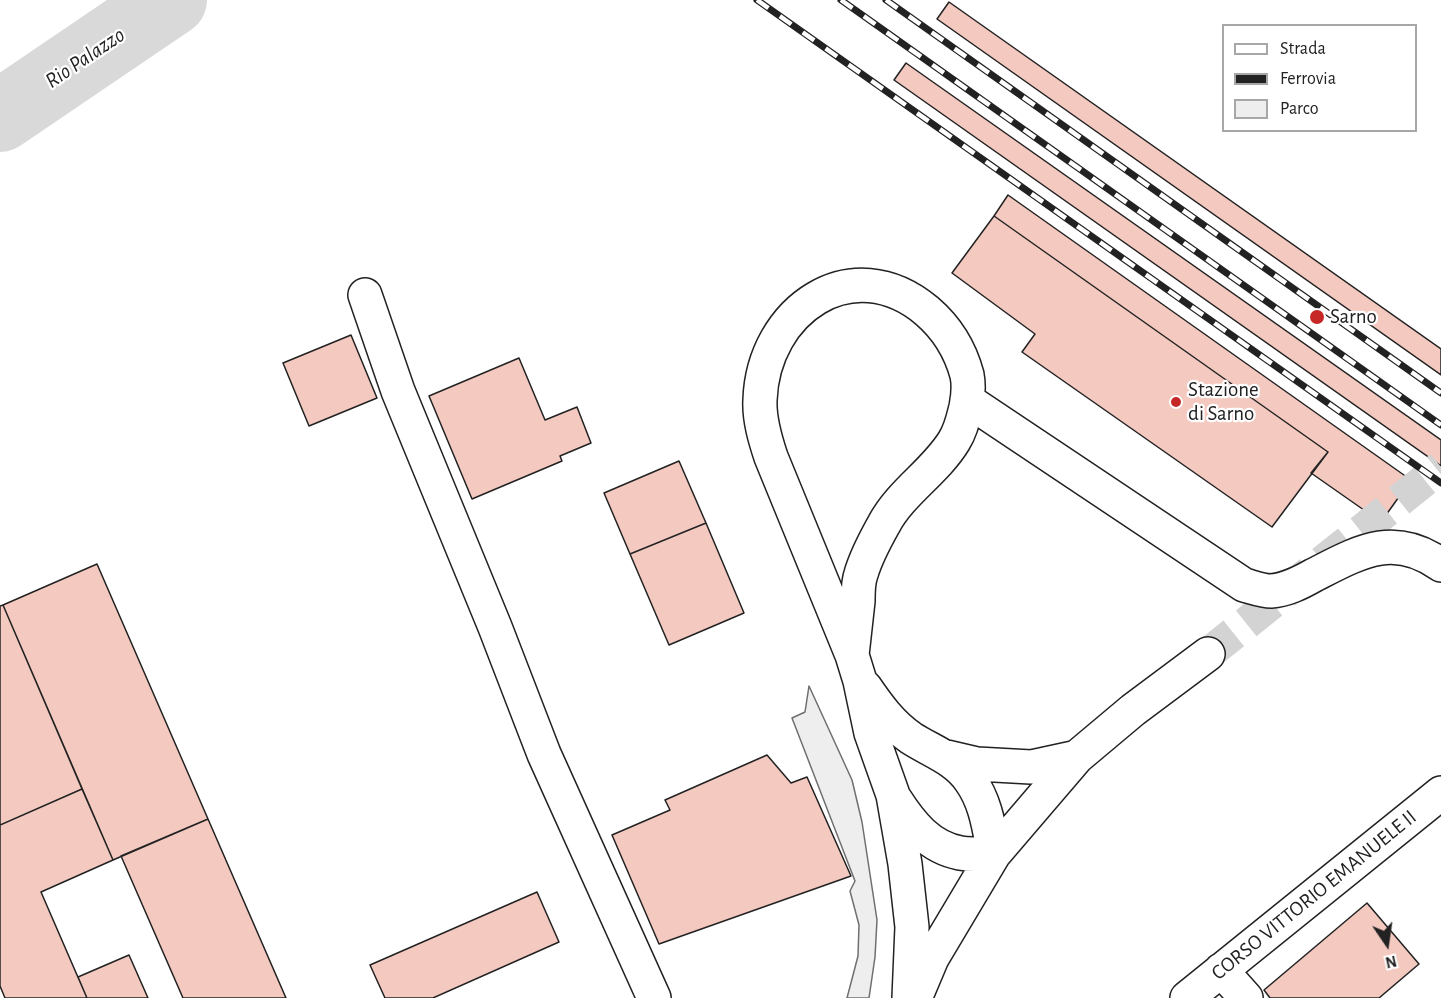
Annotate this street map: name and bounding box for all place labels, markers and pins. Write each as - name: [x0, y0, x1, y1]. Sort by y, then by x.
- place label: Sarno: [1330, 304, 1377, 330]
- marker: Sarno: [1308, 308, 1326, 326]
- place label: Stazione di Sarno: [1188, 377, 1259, 427]
- marker: Stazione di Sarno: [1169, 395, 1183, 409]

